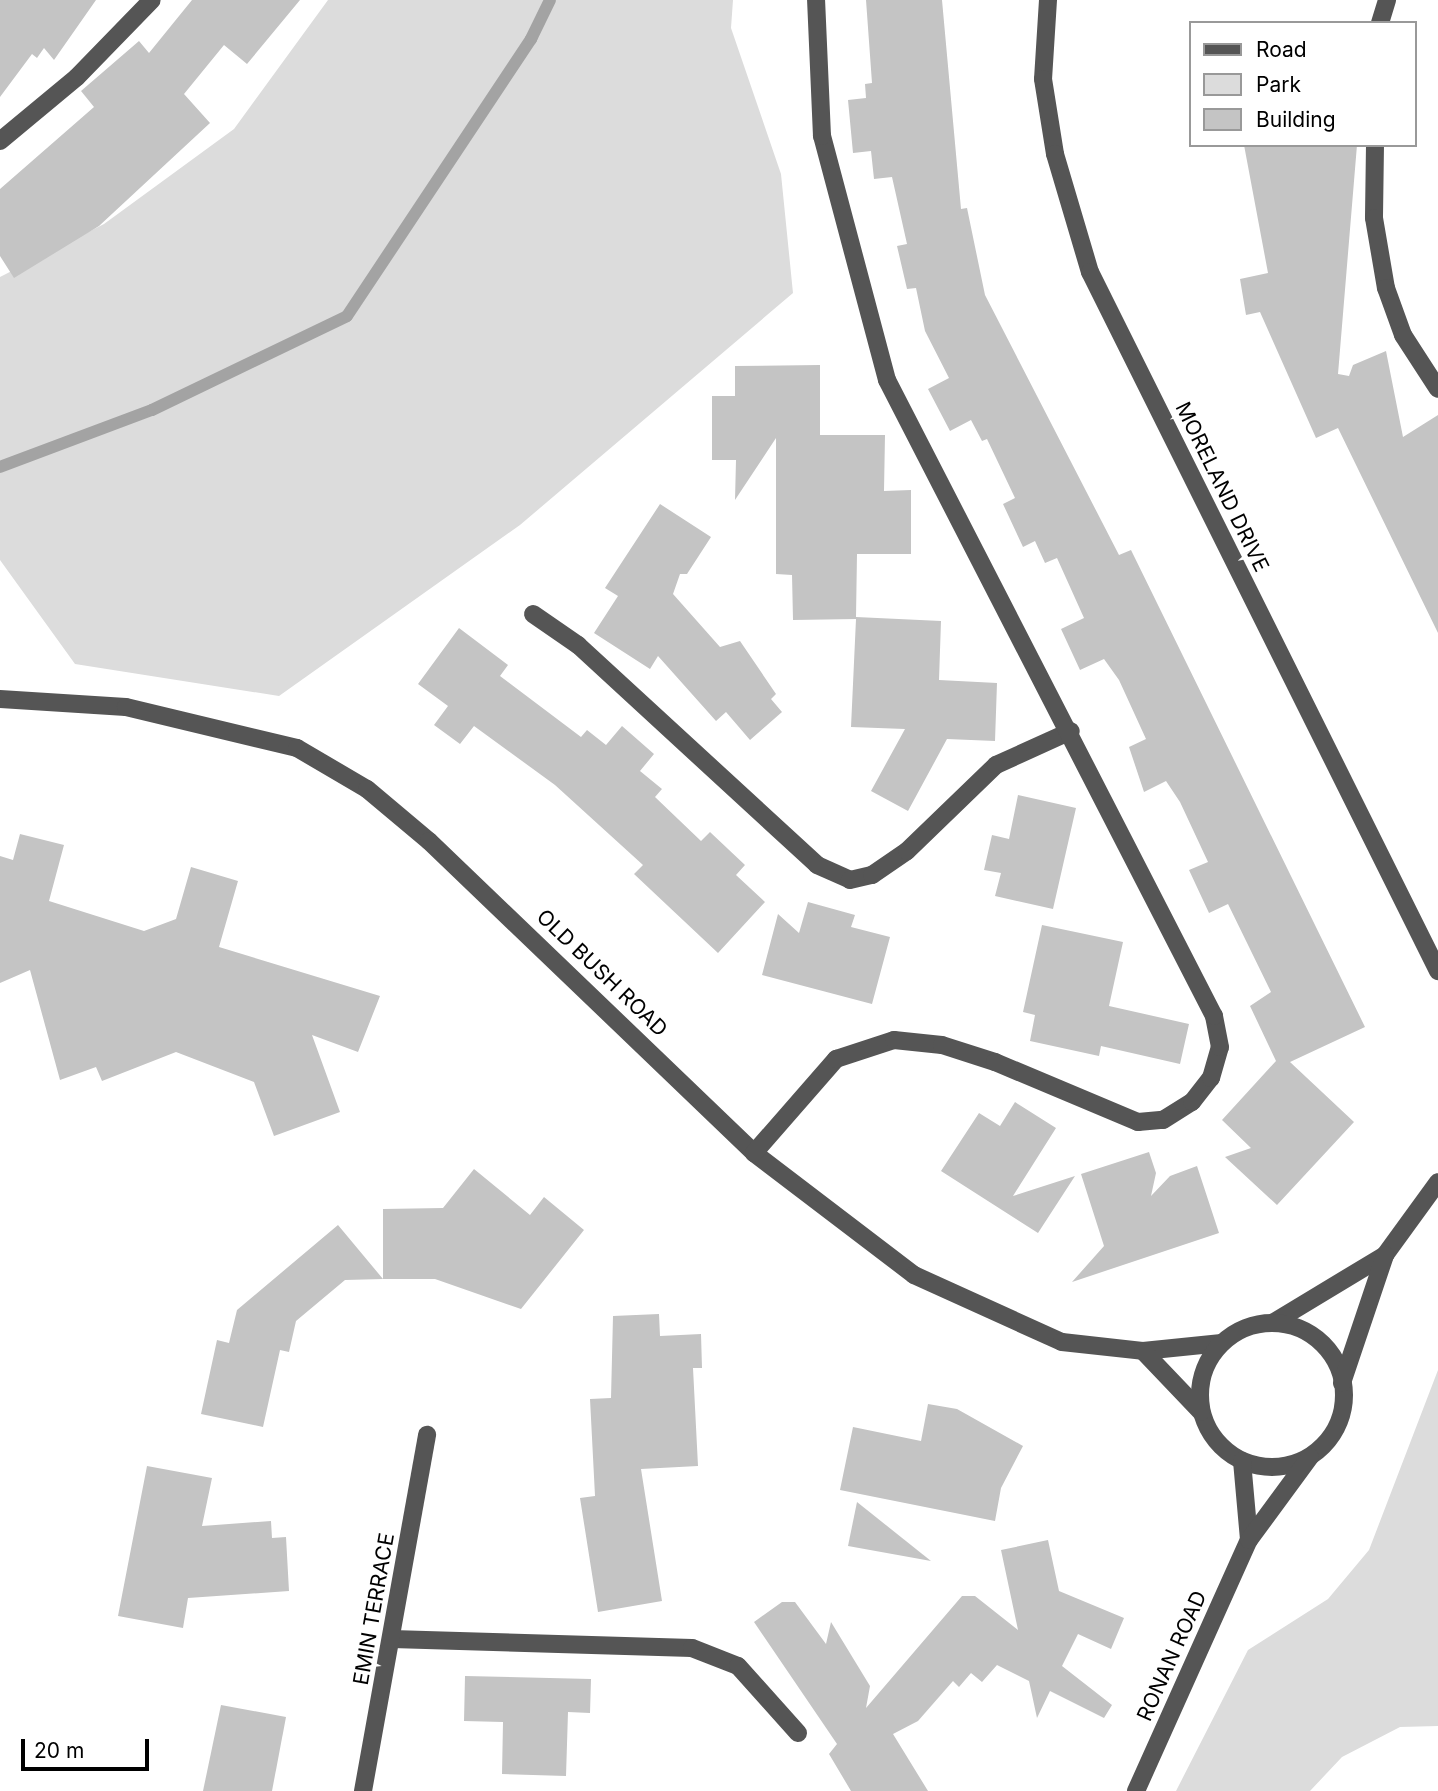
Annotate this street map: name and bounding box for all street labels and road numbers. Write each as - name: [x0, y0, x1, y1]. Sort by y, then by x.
- street label: MORELAND DRIVE: [1170, 398, 1274, 576]
- street label: OLD BUSH ROAD: [531, 904, 673, 1042]
- street label: EMIN TERRACE: [348, 1531, 400, 1687]
- street label: RONAN ROAD: [1132, 1587, 1212, 1725]

